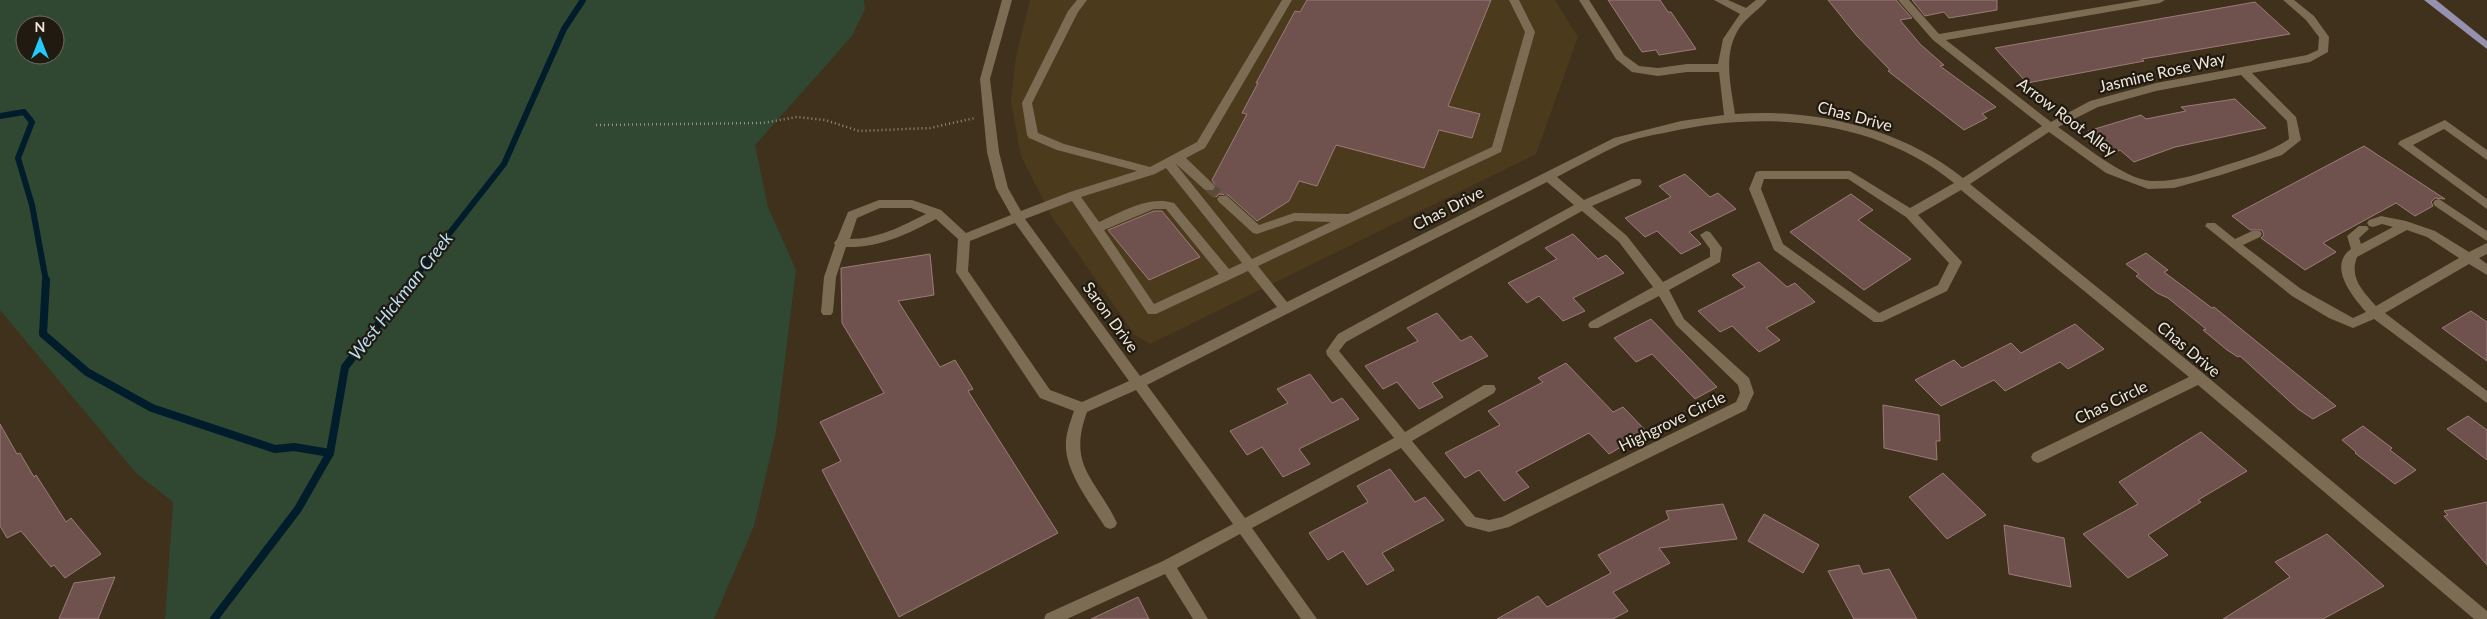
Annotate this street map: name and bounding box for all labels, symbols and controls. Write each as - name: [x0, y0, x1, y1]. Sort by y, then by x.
- north arrow: [15, 15, 65, 65]
- text: N: [35, 18, 45, 35]
- street label: Jasmine Rose Way: [2097, 48, 2228, 95]
- street label: Arrow Root Alley: [2014, 73, 2121, 160]
- street label: Chas Drive: [1816, 96, 1895, 135]
- street label: Chas Drive: [1409, 182, 1486, 233]
- water label: West Hickman Creek: [344, 227, 457, 364]
- street label: Saron Drive: [1080, 278, 1143, 356]
- street label: Chas Drive: [2154, 317, 2225, 381]
- street label: Chas Circle: [2071, 376, 2150, 427]
- street label: Highgrove Circle: [1615, 387, 1728, 455]

